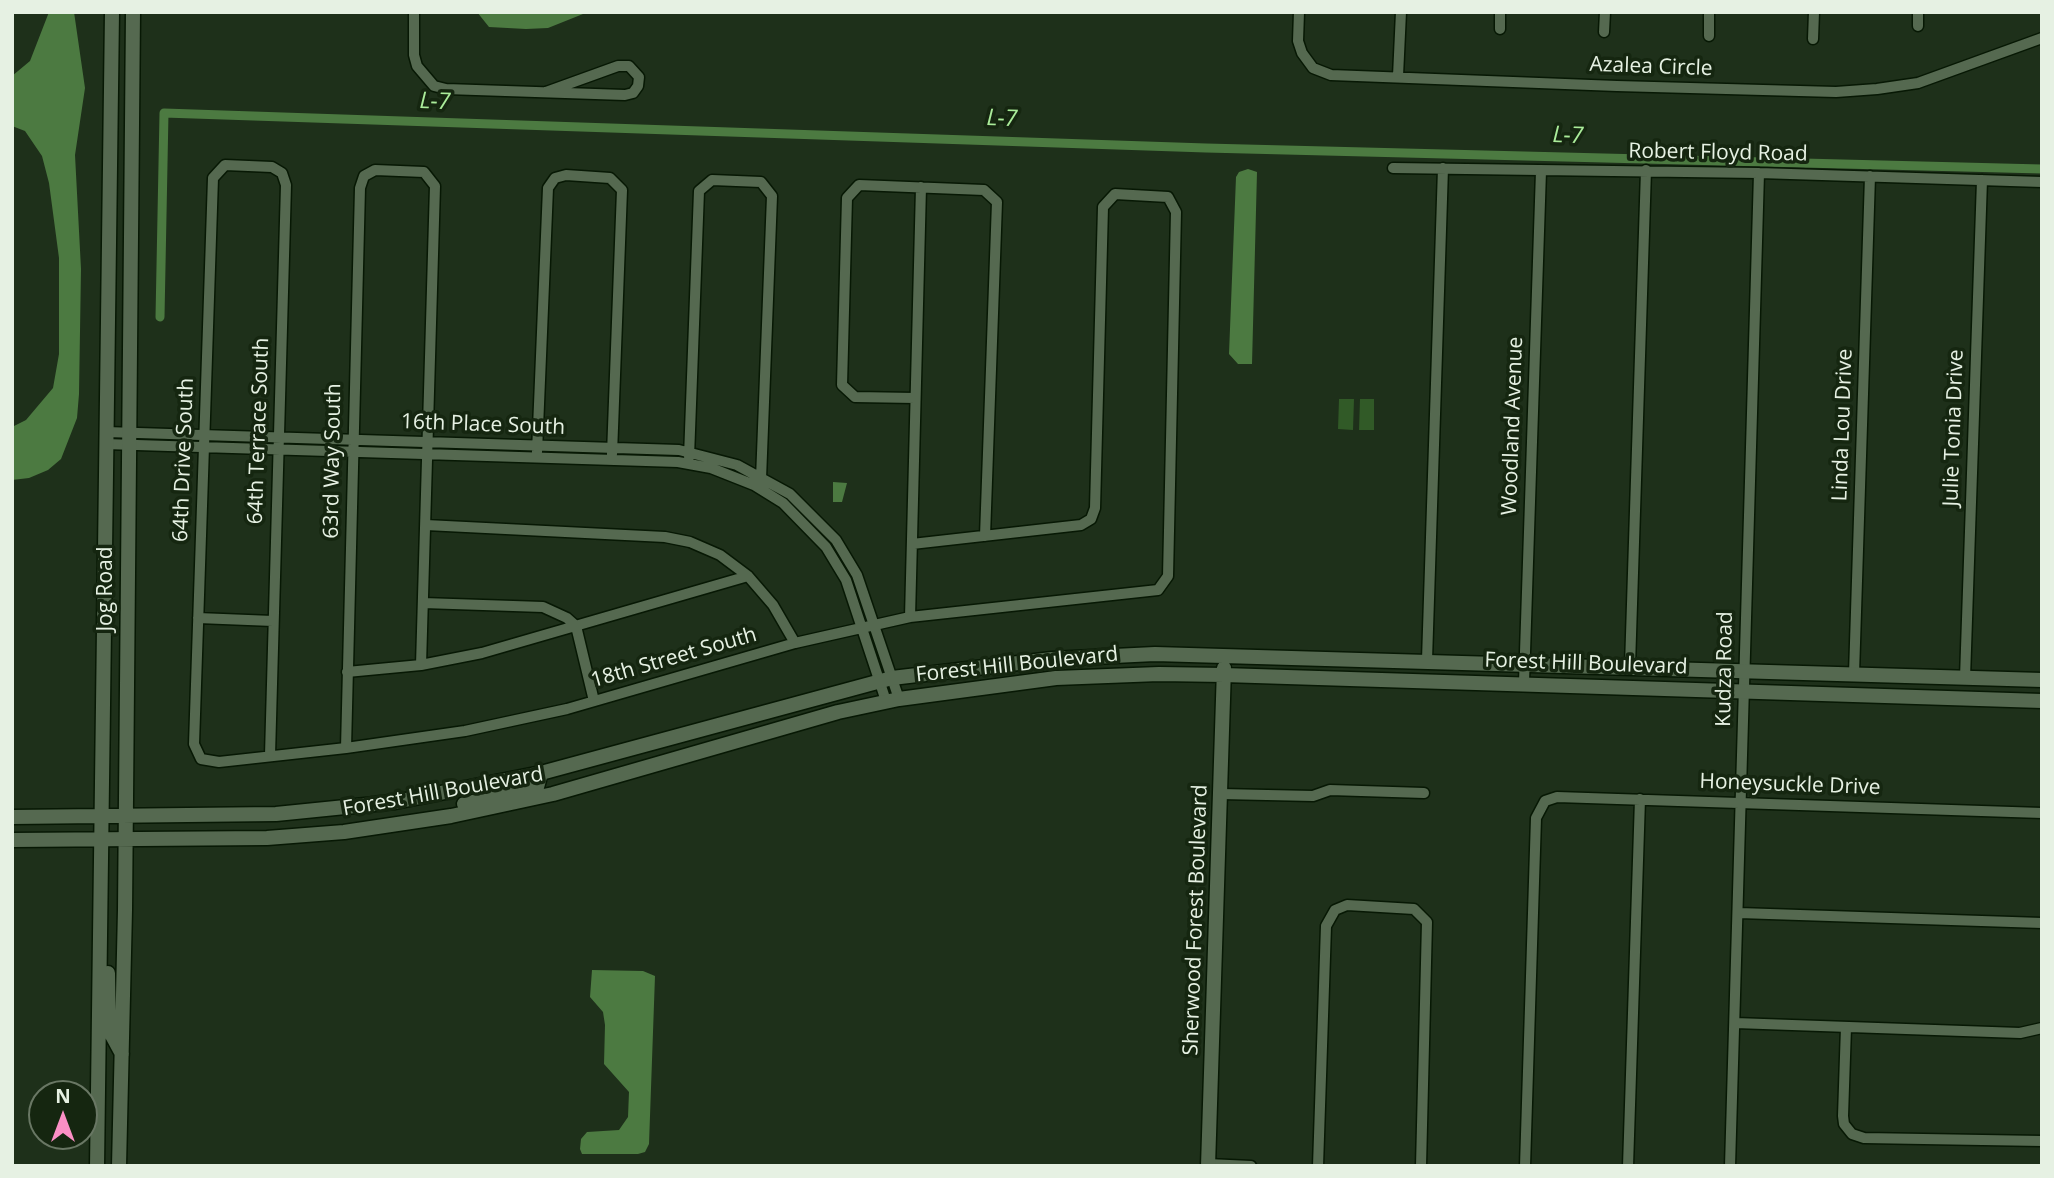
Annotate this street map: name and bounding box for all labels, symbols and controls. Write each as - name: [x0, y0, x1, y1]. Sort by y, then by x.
- street label: Azalea Circle: [1589, 52, 1713, 82]
- water label: L-7: [419, 88, 451, 116]
- water label: L-7: [986, 105, 1018, 133]
- water label: L-7: [1552, 122, 1584, 150]
- street label: Robert Floyd Road: [1628, 139, 1808, 167]
- street label: Woodland Avenue: [1497, 336, 1529, 516]
- street label: 64th Terrace South: [243, 337, 275, 525]
- street label: Linda Lou Drive: [1828, 348, 1858, 502]
- street label: Julie Tonia Drive: [1939, 349, 1969, 507]
- street label: 64th Drive South: [169, 378, 199, 542]
- street label: 63rd Way South: [319, 383, 347, 539]
- street label: 16th Place South: [401, 410, 565, 440]
- street label: Jog Road: [93, 546, 119, 632]
- street label: Kudza Road: [1711, 611, 1739, 727]
- street label: 18th Street South: [588, 622, 760, 694]
- street label: Forest Hill Boulevard: [915, 642, 1119, 688]
- street label: Forest Hill Boulevard: [1484, 648, 1688, 680]
- street label: Forest Hill Boulevard: [341, 762, 545, 822]
- street label: Honeysuckle Drive: [1699, 769, 1881, 801]
- street label: Sherwood Forest Boulevard: [1179, 784, 1213, 1056]
- north arrow: [28, 1080, 98, 1150]
- text: N: [55, 1083, 71, 1109]

